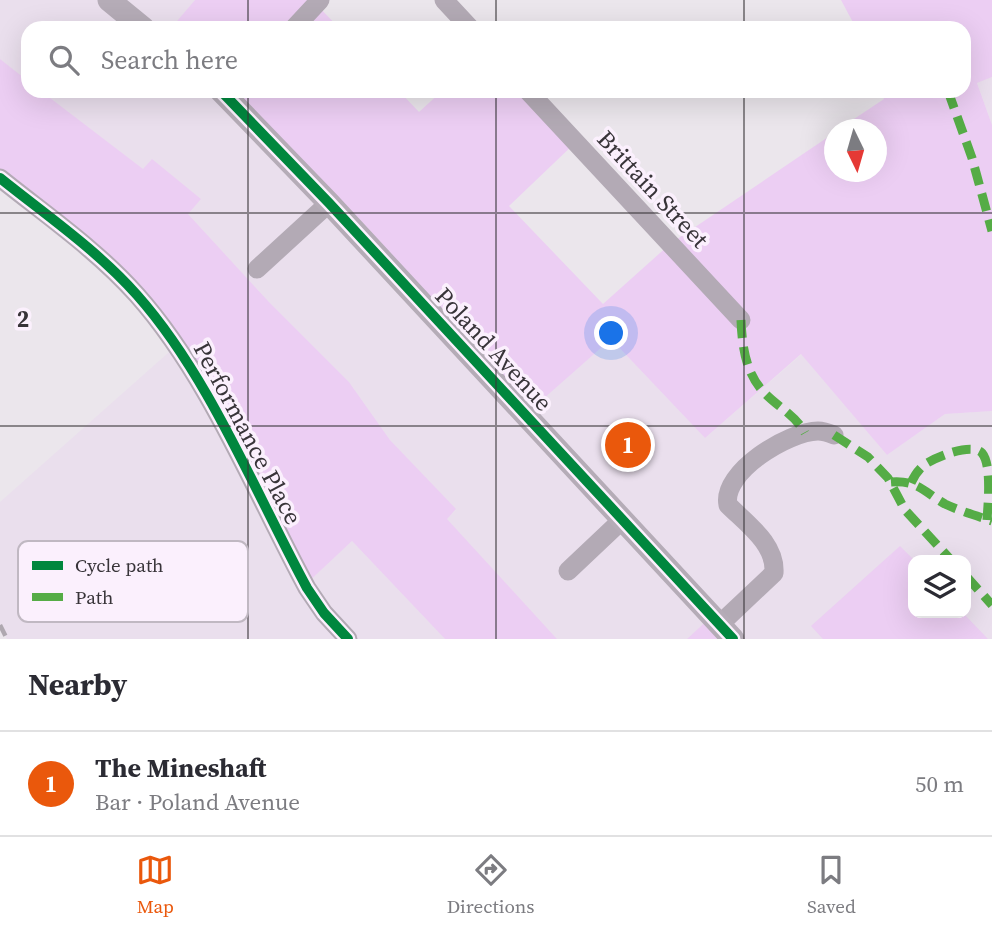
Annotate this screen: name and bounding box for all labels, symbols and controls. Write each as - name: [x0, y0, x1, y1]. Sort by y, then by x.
- search box: [21, 21, 971, 98]
- icon: search: [45, 41, 83, 79]
- text: Search here: [101, 42, 238, 78]
- north arrow: [824, 119, 887, 182]
- street label: Brittain Street: [590, 123, 716, 255]
- street label: Poland Avenue: [428, 280, 560, 418]
- text: 2: [17, 303, 29, 335]
- your location: [594, 316, 628, 350]
- street label: Performance Place: [186, 336, 310, 530]
- pin: 1: [605, 419, 651, 471]
- legend: [18, 541, 248, 622]
- text: Cycle path: [75, 552, 164, 578]
- map controls: [908, 555, 971, 618]
- button: layers: [908, 555, 971, 618]
- text: Path: [75, 584, 113, 610]
- text: Nearby: [28, 664, 127, 705]
- text: The Mineshaft: [95, 750, 267, 786]
- text: 1: [45, 768, 57, 800]
- text: 50 m: [915, 768, 964, 800]
- text: Bar · Poland Avenue: [95, 786, 300, 818]
- tab: Map: [136, 851, 174, 919]
- tab: Directions: [447, 851, 535, 919]
- tab: Saved: [807, 851, 856, 919]

